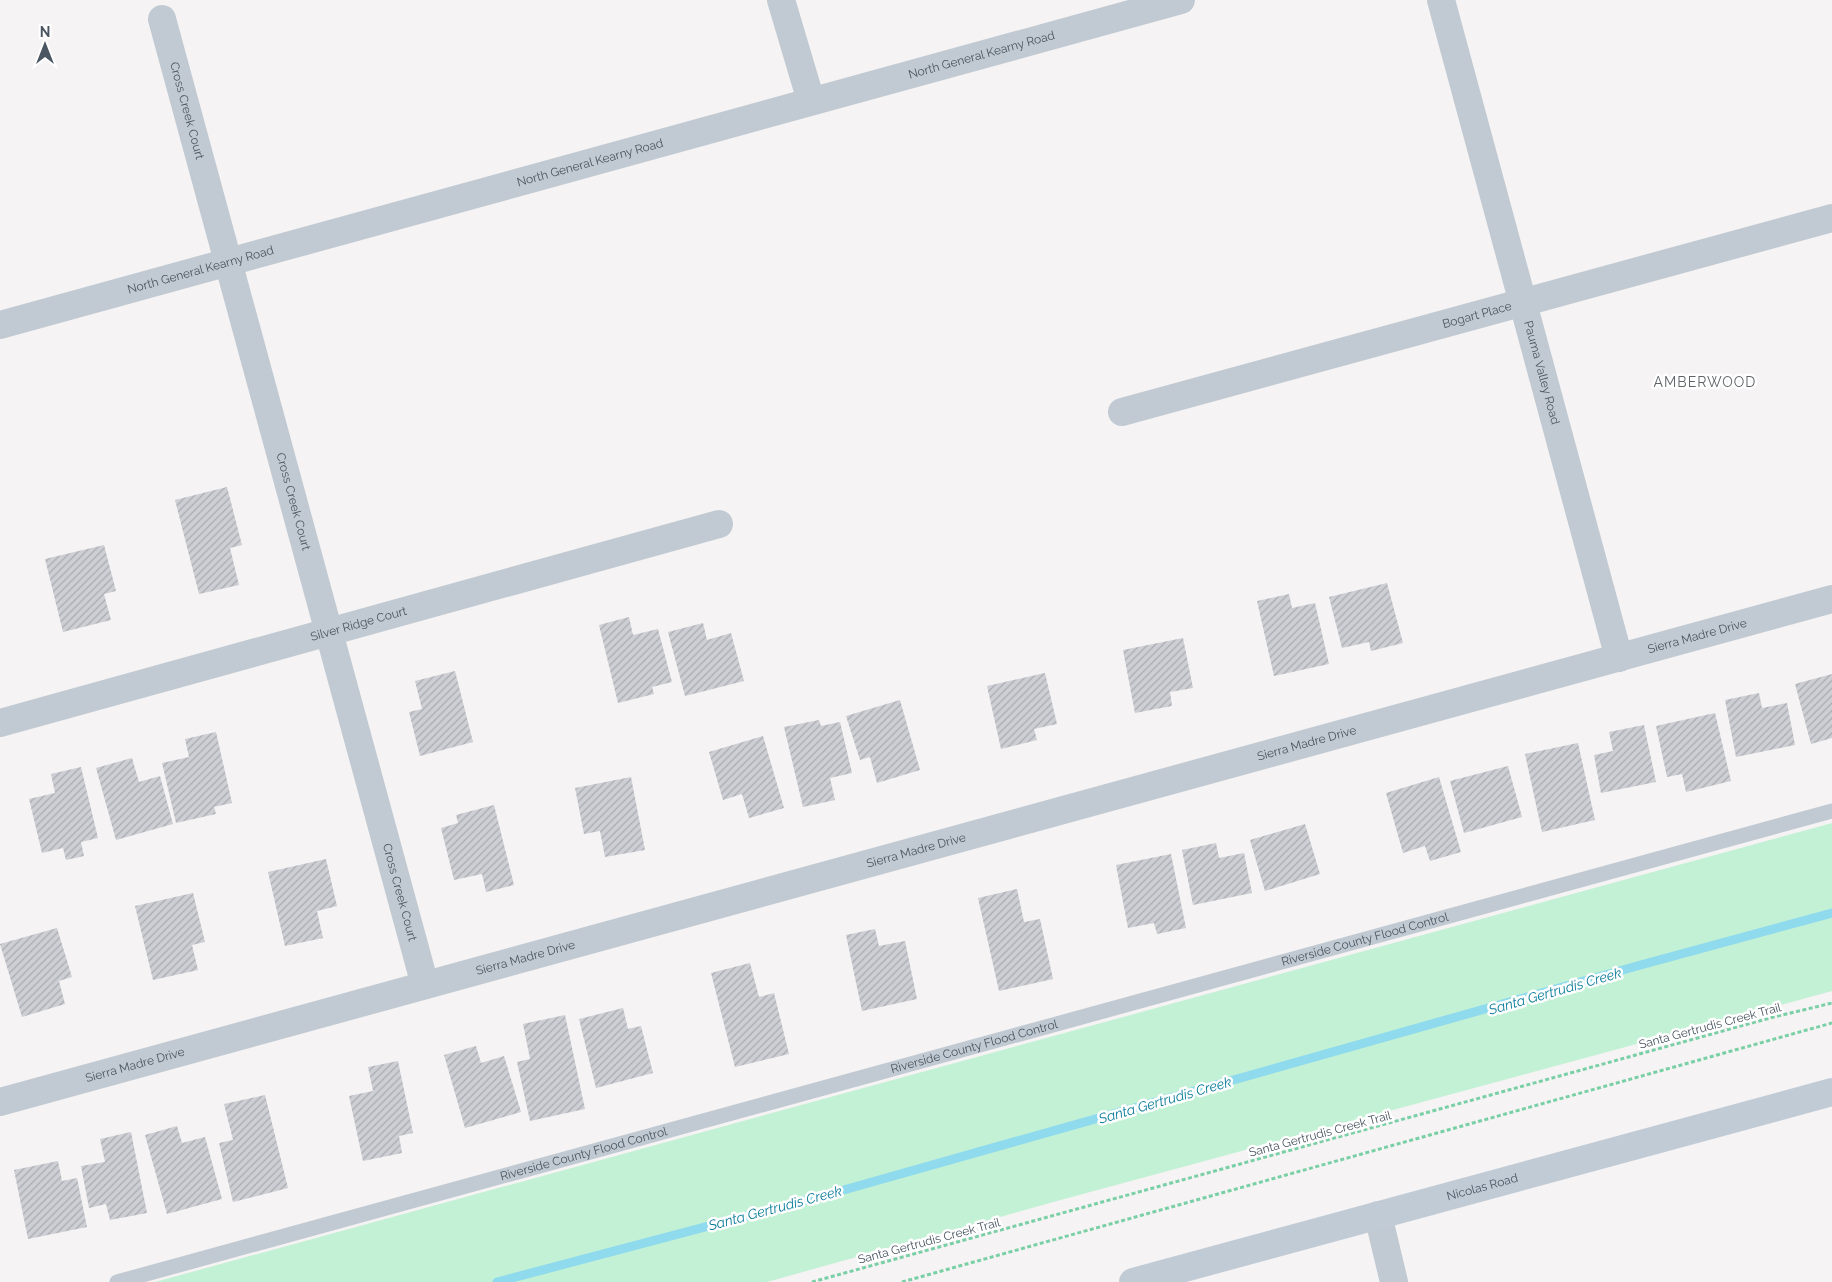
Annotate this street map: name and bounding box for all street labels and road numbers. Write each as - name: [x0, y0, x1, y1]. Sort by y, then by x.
- street label: North General Kearny Road: [907, 28, 1056, 82]
- street label: Cross Creek Court: [167, 60, 207, 161]
- street label: North General Kearny Road: [515, 136, 665, 189]
- street label: North General Kearny Road: [126, 243, 275, 297]
- street label: Bogart Place: [1441, 299, 1513, 331]
- street label: Pauma Valley Road: [1521, 319, 1563, 426]
- street label: Cross Creek Court: [273, 451, 313, 552]
- street label: Silver Ridge Court: [309, 604, 408, 644]
- street label: Sierra Madre Drive: [1646, 616, 1748, 656]
- street label: Sierra Madre Drive: [1255, 723, 1358, 764]
- street label: Sierra Madre Drive: [865, 830, 967, 871]
- street label: Cross Creek Court: [380, 842, 420, 943]
- street label: Riverside County Flood Control: [1280, 910, 1451, 969]
- street label: Sierra Madre Drive: [474, 937, 577, 978]
- street label: Santa Gertrudis Creek Trail: [1637, 1000, 1783, 1052]
- street label: Riverside County Flood Control: [889, 1017, 1060, 1076]
- street label: Sierra Madre Drive: [84, 1045, 186, 1085]
- street label: Santa Gertrudis Creek Trail: [1247, 1108, 1393, 1160]
- street label: Riverside County Flood Control: [499, 1124, 669, 1183]
- street label: Nicolas Road: [1445, 1171, 1519, 1203]
- street label: Santa Gertrudis Creek Trail: [856, 1215, 1002, 1267]

